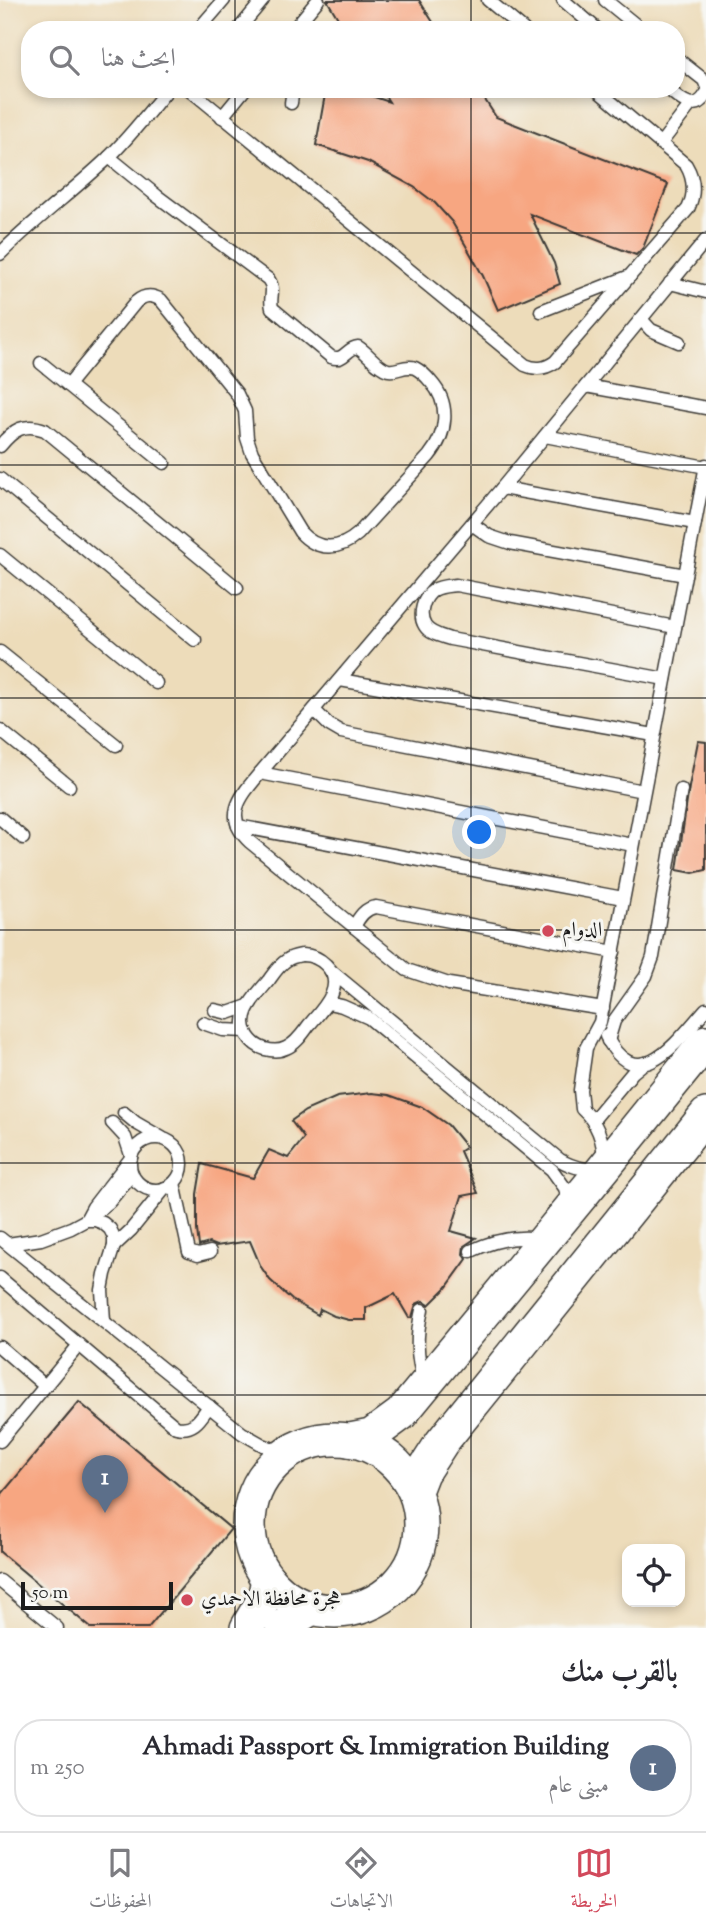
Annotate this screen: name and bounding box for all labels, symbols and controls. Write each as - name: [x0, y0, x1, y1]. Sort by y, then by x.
- search box: [21, 21, 685, 98]
- icon: search: [45, 41, 83, 79]
- text: ابحث هنا: [101, 41, 176, 78]
- your location: [462, 815, 496, 849]
- place label: الدوام: [562, 916, 602, 947]
- marker: الدوام: [540, 923, 556, 939]
- pin: 1: [82, 1455, 128, 1513]
- map controls: [622, 1544, 685, 1607]
- button: locate: [622, 1544, 685, 1607]
- scale bar: [21, 1579, 173, 1611]
- text: 50 m: [32, 1580, 68, 1607]
- place label: هجرة محافظة الاحمدي: [201, 1585, 341, 1615]
- marker: هجرة محافظة الاحمدي: [179, 1592, 195, 1608]
- text: بالقرب منك: [561, 1652, 678, 1695]
- text: Ahmadi Passport & Immigration Building: [142, 1729, 609, 1766]
- text: 250 m: [30, 1752, 85, 1785]
- text: 1: [649, 1752, 657, 1785]
- text: مبنى عام: [548, 1770, 609, 1803]
- tab: المحفوظات: [89, 1844, 152, 1919]
- tab: الاتجاهات: [330, 1844, 393, 1919]
- tab: الخريطة: [571, 1844, 617, 1919]

